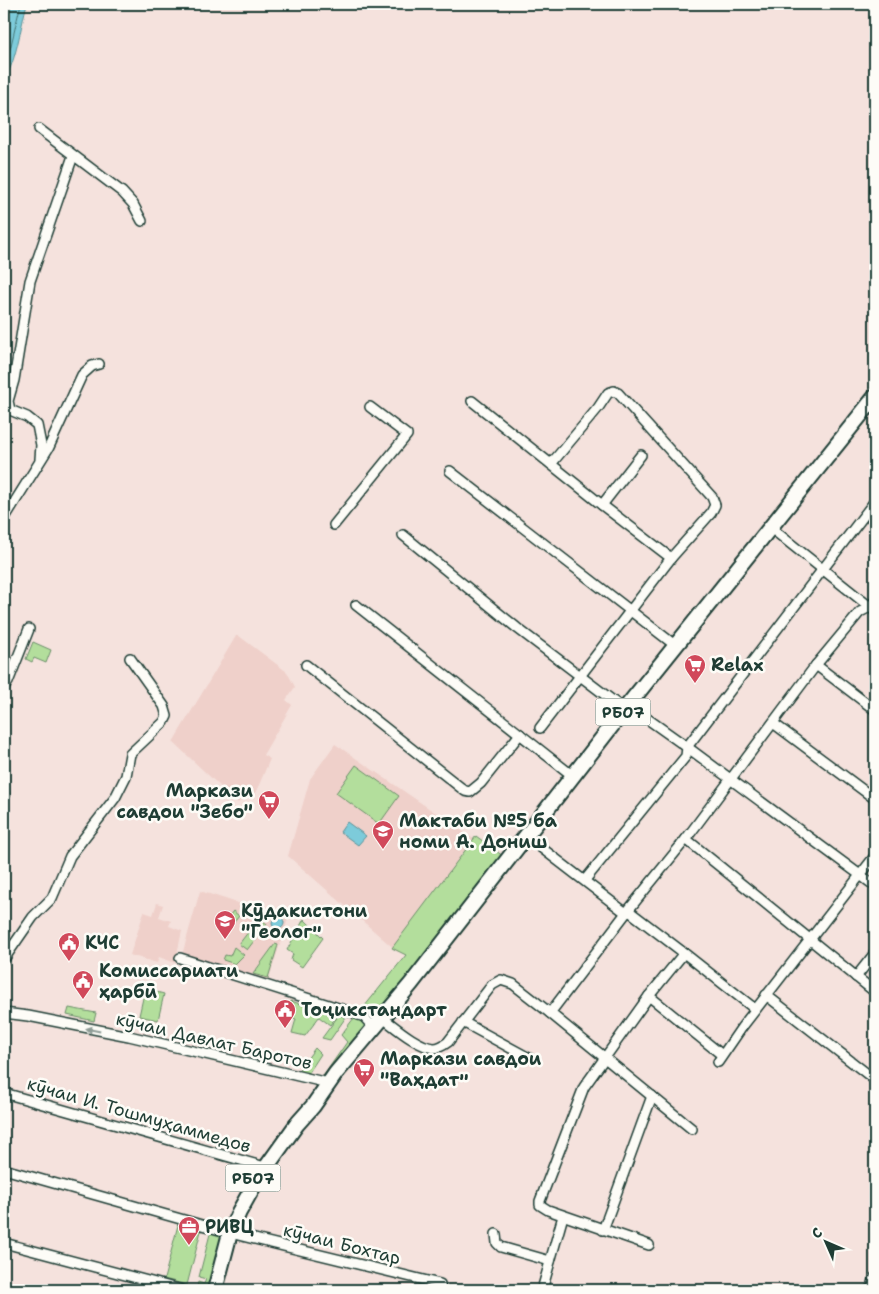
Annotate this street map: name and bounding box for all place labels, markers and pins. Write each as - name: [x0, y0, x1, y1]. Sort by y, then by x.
- supermarket icon: Relax: [683, 653, 707, 684]
- place label: Relax: [711, 653, 763, 677]
- place label: Маркази савдои "Зебо": [116, 779, 253, 824]
- supermarket icon: Маркази савдои "Зебо": [257, 789, 281, 820]
- place label: Мактаби №5 ба номи А. Дониш: [399, 809, 558, 854]
- school or university icon: Мактаби №5 ба номи А. Дониш: [371, 819, 395, 850]
- place label: Кӯдакистони "Геолог": [241, 899, 368, 944]
- school or university icon: Кӯдакистони "Геолог": [213, 909, 237, 940]
- public building icon: КЧС: [57, 931, 81, 962]
- place label: КЧС: [85, 931, 119, 955]
- place label: Комиссариати ҳарбӣ: [99, 959, 239, 1004]
- public building icon: Комиссариати ҳарбӣ: [71, 969, 95, 1000]
- public building icon: Тоҷикстандарт: [273, 998, 297, 1029]
- place label: Тоҷикстандарт: [301, 998, 447, 1022]
- place label: Маркази савдои "Ваҳдат": [380, 1047, 542, 1092]
- supermarket icon: Маркази савдои "Ваҳдат": [352, 1057, 376, 1088]
- office icon: РИВЦ: [177, 1215, 201, 1246]
- place label: РИВЦ: [205, 1215, 254, 1239]

